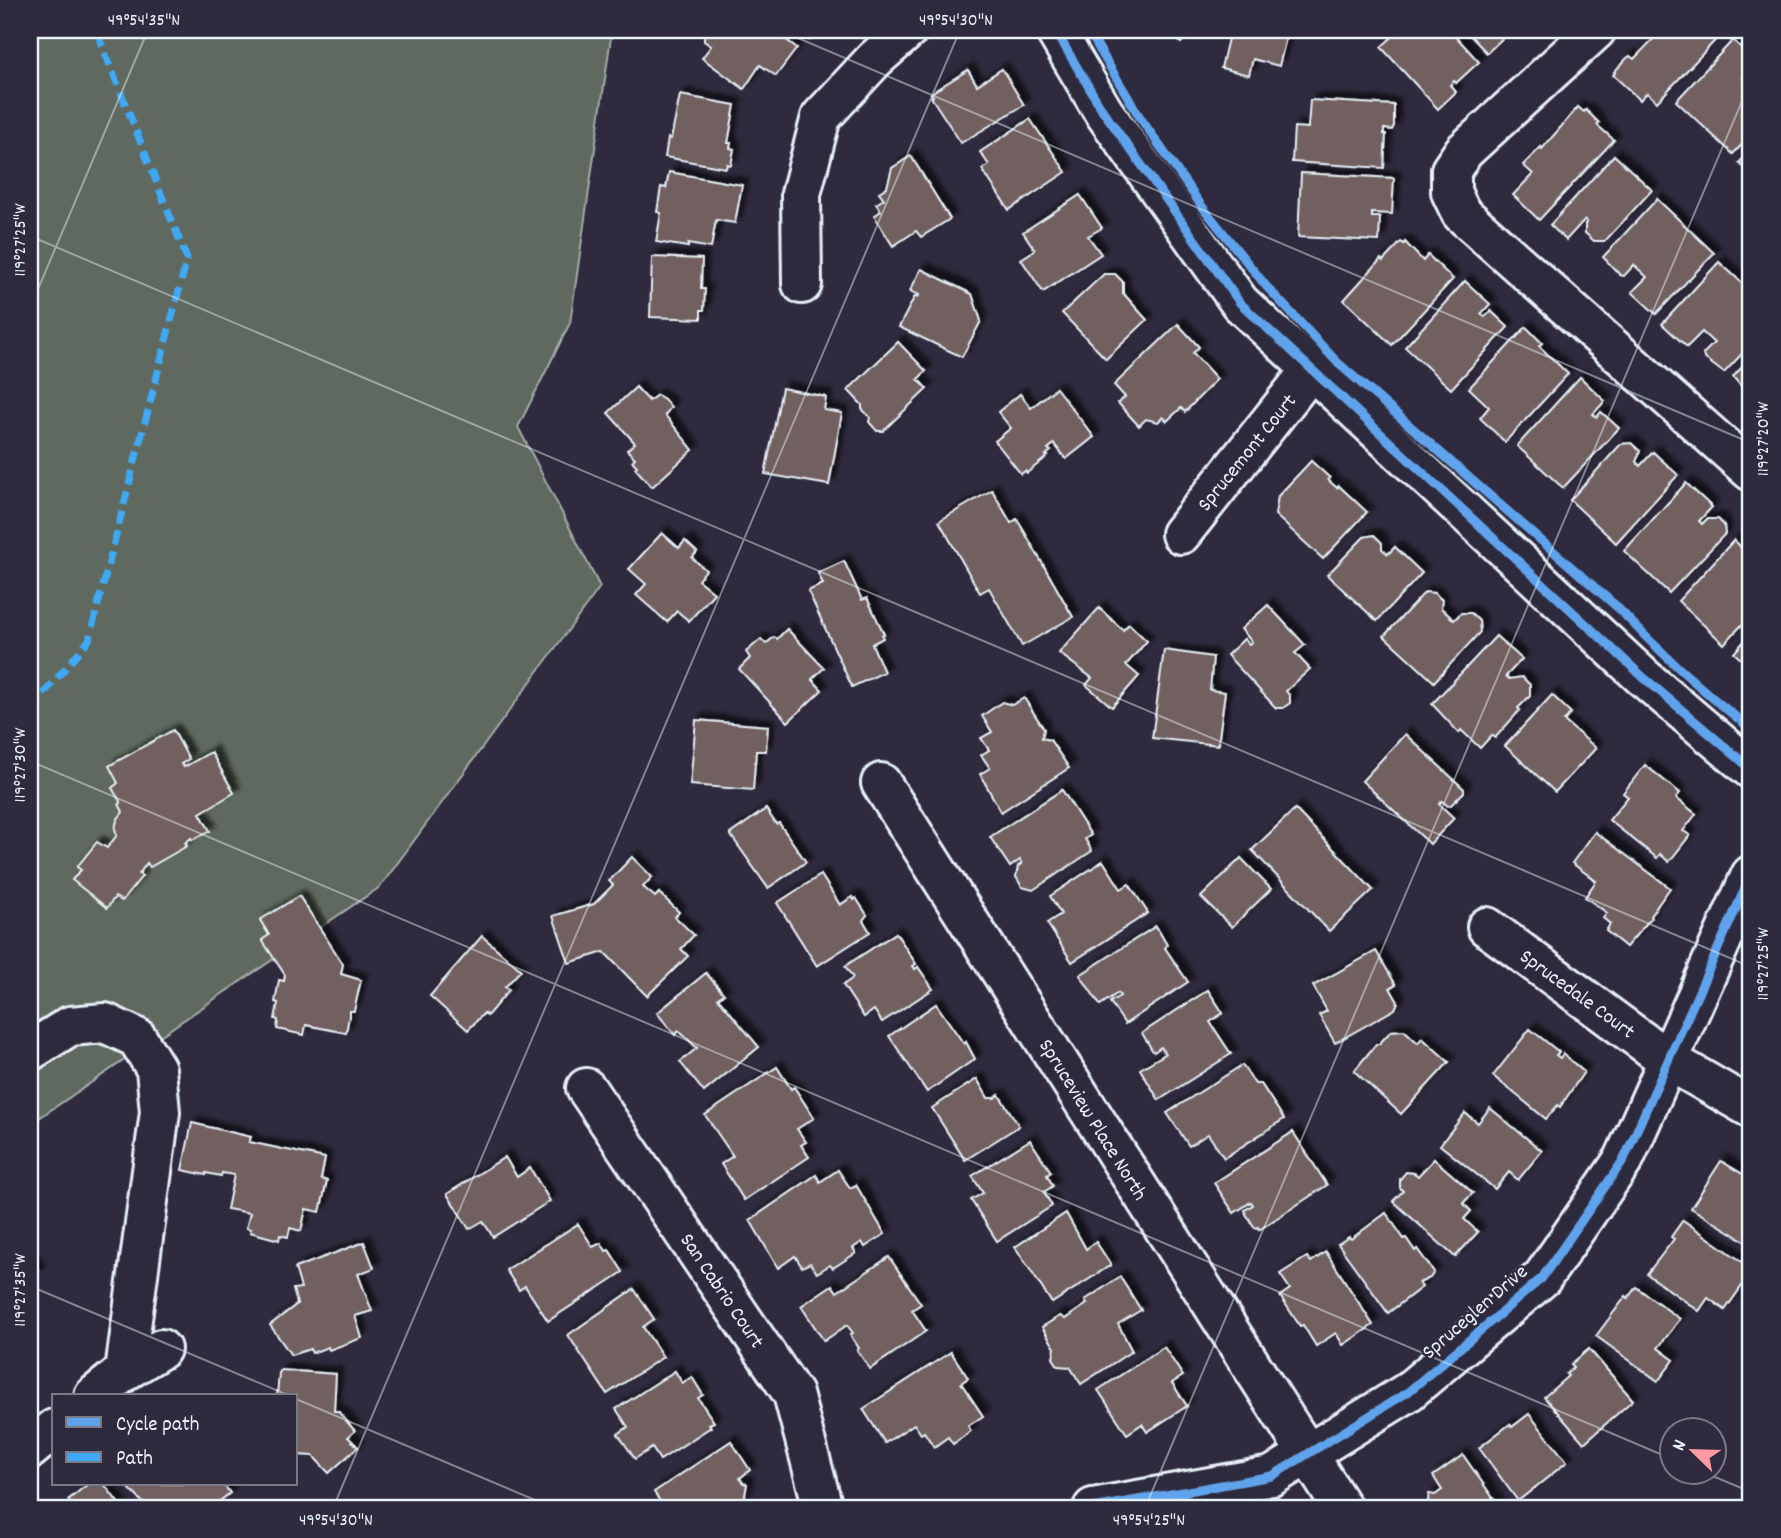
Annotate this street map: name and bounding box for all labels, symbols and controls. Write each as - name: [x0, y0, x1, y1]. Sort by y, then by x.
- text: 49°54'35"N: [108, 9, 180, 34]
- text: 49°54'30"N: [919, 9, 993, 34]
- text: 119°27'25"W: [9, 203, 34, 277]
- street label: Sprucemont Court: [1191, 388, 1305, 519]
- text: 119°27'20"W: [1752, 401, 1777, 476]
- text: 119°27'30"W: [9, 727, 34, 802]
- text: 119°27'25"W: [1752, 927, 1777, 1001]
- street label: Sprucedale Court: [1512, 943, 1640, 1048]
- street label: Spruceview Place North: [1030, 1034, 1153, 1207]
- street label: San Cabrio Court: [671, 1228, 770, 1355]
- text: 119°27'35"W: [9, 1253, 34, 1327]
- street label: Spruceglen Drive: [1416, 1259, 1536, 1368]
- legend: [52, 1394, 298, 1486]
- text: Cycle path: [116, 1411, 199, 1441]
- north arrow: [1658, 1416, 1728, 1486]
- text: N: [1666, 1436, 1695, 1455]
- text: Path: [116, 1445, 153, 1475]
- text: 49°54'30"N: [299, 1509, 373, 1534]
- text: 49°54'25"N: [1113, 1509, 1185, 1534]

